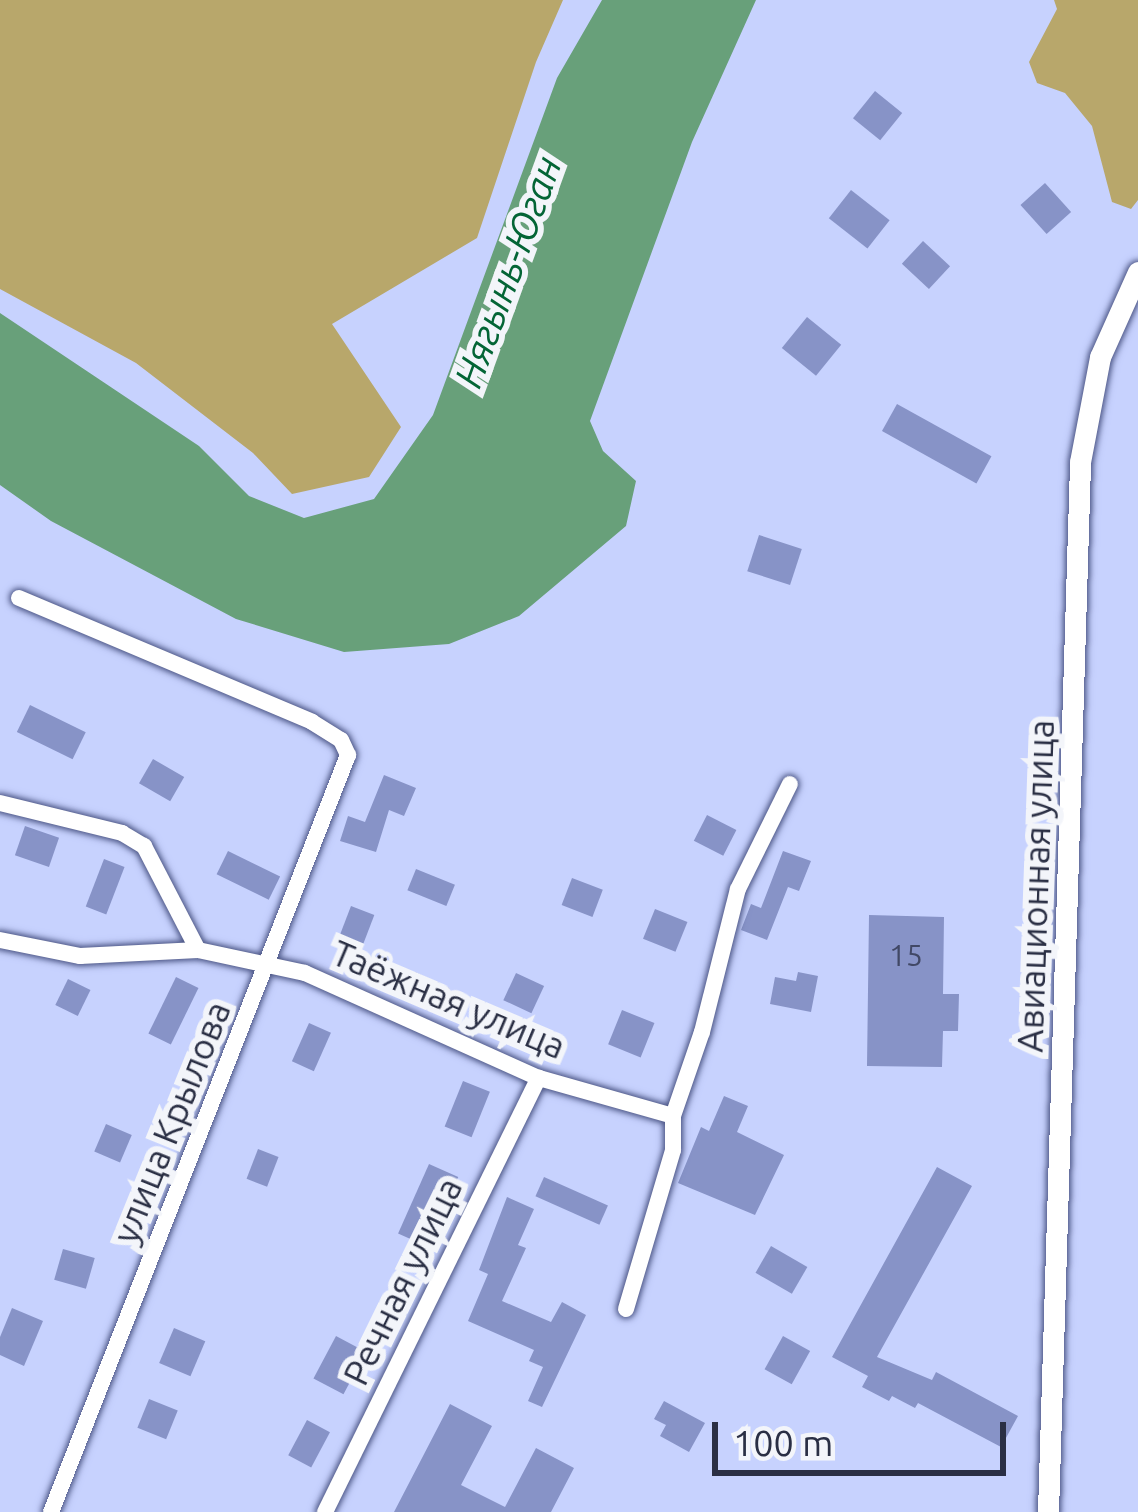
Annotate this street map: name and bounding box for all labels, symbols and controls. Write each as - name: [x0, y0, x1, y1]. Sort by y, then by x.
- water label: Нягынь-Юган: [445, 150, 571, 394]
- street label: Авиационная улица: [1008, 719, 1062, 1053]
- street label: Таёжная улица: [326, 930, 572, 1068]
- house number: 15: [889, 937, 923, 973]
- street label: улица Крылова: [103, 995, 239, 1249]
- street label: Речная улица: [333, 1170, 471, 1392]
- scale bar: [718, 1398, 1012, 1472]
- text: 100 m: [733, 1422, 833, 1463]

